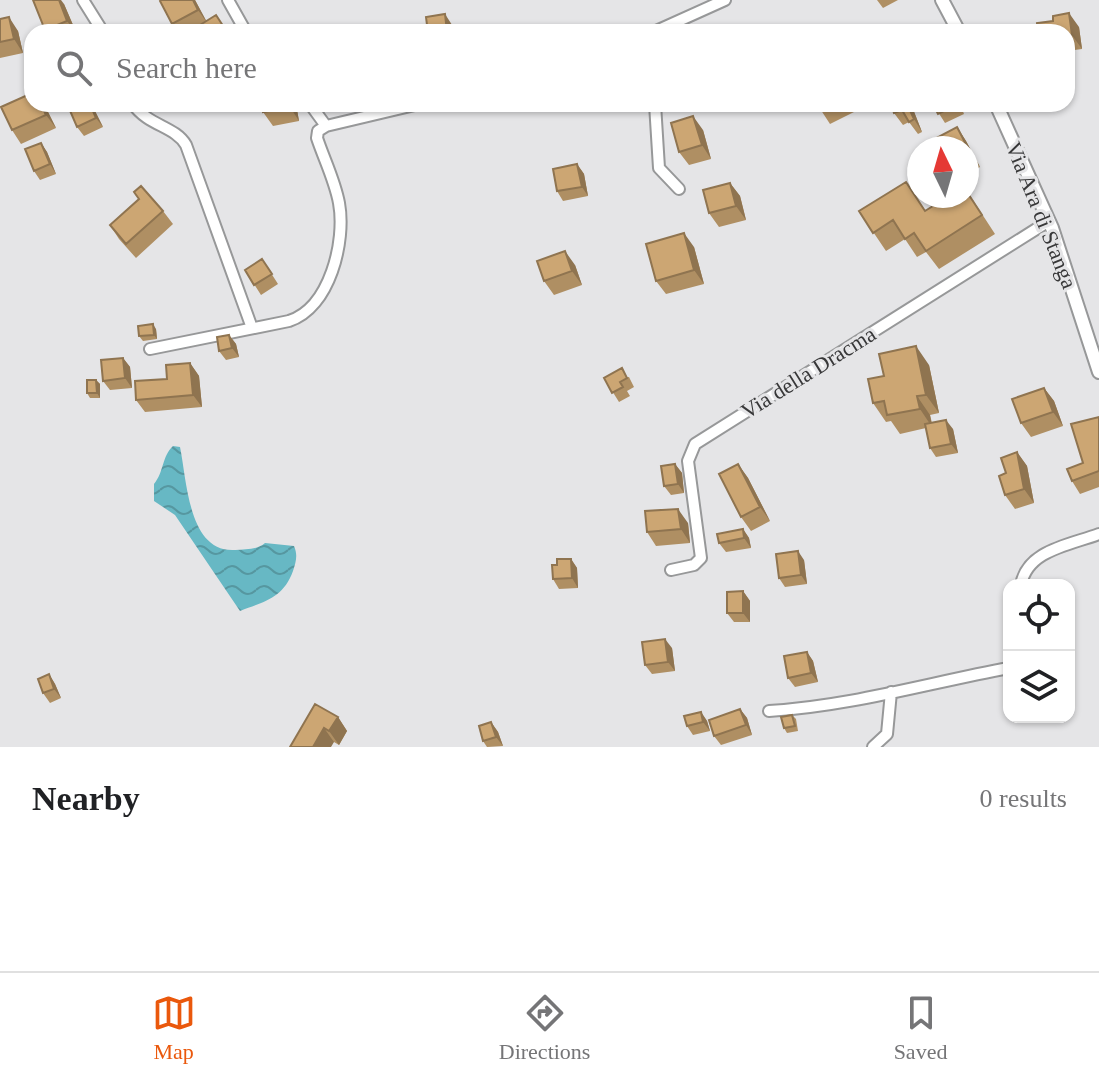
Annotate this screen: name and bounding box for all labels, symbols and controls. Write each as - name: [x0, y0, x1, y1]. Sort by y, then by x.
- search box: [24, 24, 1075, 112]
- icon: search: [52, 46, 96, 90]
- text: Search here: [116, 51, 257, 84]
- north arrow: [907, 136, 979, 208]
- street label: Via Ara di Stanga: [1001, 138, 1082, 292]
- street label: Via della Dracma: [736, 321, 880, 424]
- map controls: [1003, 579, 1075, 723]
- button: locate: [1003, 579, 1075, 651]
- button: layers: [1003, 651, 1075, 723]
- text: Nearby: [32, 780, 140, 817]
- text: 0 results: [980, 784, 1067, 813]
- tab: Map: [152, 991, 196, 1065]
- tab: Directions: [499, 991, 590, 1065]
- tab: Saved: [894, 991, 947, 1065]

